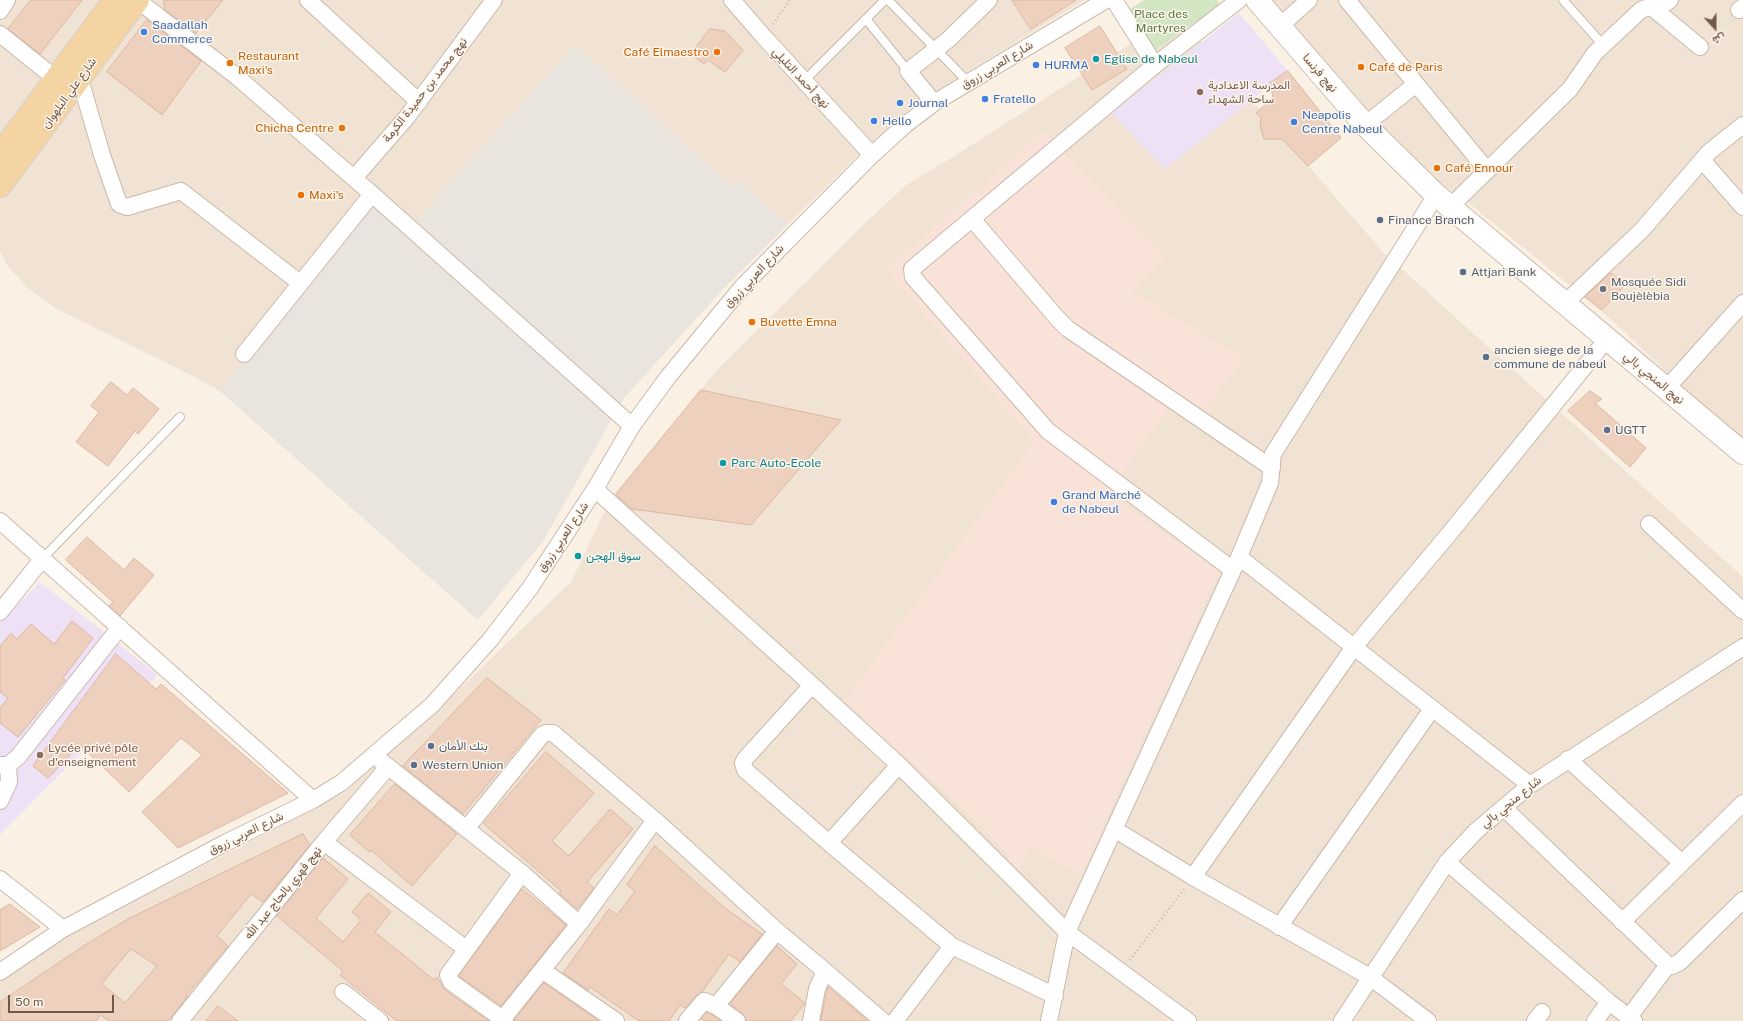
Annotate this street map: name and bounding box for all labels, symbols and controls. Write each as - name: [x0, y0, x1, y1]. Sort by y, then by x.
- park label: Place des Martyres: [1134, 7, 1188, 35]
- north arrow: [1695, 8, 1735, 48]
- place label: Saadallah Commerce: [152, 18, 212, 46]
- marker: Saadallah Commerce: [139, 27, 149, 37]
- text: ش: [1711, 31, 1728, 47]
- street label: نهج محمد بن حميدة الكرمة: [380, 35, 470, 145]
- street label: شارع العربي زروق: [958, 38, 1036, 92]
- place label: Café Elmaestro: [623, 45, 709, 59]
- street label: نهج أحمد التليلي: [769, 45, 833, 111]
- marker: Café Elmaestro: [712, 47, 722, 57]
- place label: Restaurant Maxi's: [238, 49, 299, 77]
- street label: نهج فرنسا: [1299, 51, 1341, 95]
- place label: Eglise de Nabeul: [1104, 52, 1198, 66]
- marker: Eglise de Nabeul: [1091, 54, 1101, 64]
- street label: شارع علي البلهوان: [38, 55, 100, 131]
- marker: Restaurant Maxi's: [225, 58, 235, 68]
- place label: HURMA: [1044, 58, 1089, 72]
- marker: HURMA: [1031, 60, 1041, 70]
- place label: Café de Paris: [1369, 60, 1443, 74]
- marker: Café de Paris: [1356, 62, 1366, 72]
- place label: المدرسة الاعدادية ساحة الشهداء: [1208, 78, 1290, 106]
- marker: المدرسة الاعدادية ساحة الشهداء: [1195, 87, 1205, 97]
- place label: Fratello: [993, 92, 1036, 106]
- marker: Fratello: [980, 94, 990, 104]
- place label: Journal: [908, 96, 948, 110]
- marker: Journal: [895, 98, 905, 108]
- place label: Neapolis Centre Nabeul: [1302, 108, 1383, 136]
- place label: Hello: [882, 114, 911, 128]
- marker: Hello: [869, 116, 879, 126]
- marker: Neapolis Centre Nabeul: [1289, 117, 1299, 127]
- place label: Chicha Centre: [255, 121, 334, 135]
- marker: Chicha Centre: [337, 123, 347, 133]
- place label: Café Ennour: [1445, 161, 1514, 175]
- marker: Café Ennour: [1432, 163, 1442, 173]
- place label: Maxi's: [309, 188, 344, 202]
- marker: Maxi's: [296, 190, 306, 200]
- place label: Finance Branch: [1388, 213, 1474, 227]
- marker: Finance Branch: [1375, 215, 1385, 225]
- street label: شارع العربي زروق: [721, 241, 787, 311]
- place label: Attjari Bank: [1471, 265, 1536, 279]
- marker: Attjari Bank: [1458, 267, 1468, 277]
- place label: Mosquée Sidi Boujèlèbia: [1611, 275, 1686, 303]
- marker: Mosquée Sidi Boujèlèbia: [1598, 284, 1608, 294]
- place label: Buvette Emna: [760, 315, 837, 329]
- marker: Buvette Emna: [747, 317, 757, 327]
- place label: ancien siege de la commune de nabeul: [1494, 343, 1607, 371]
- street label: نهج المنجي بالي: [1621, 349, 1687, 407]
- marker: ancien siege de la commune de nabeul: [1481, 352, 1491, 362]
- place label: UGTT: [1615, 423, 1646, 437]
- marker: UGTT: [1602, 425, 1612, 435]
- place label: Parc Auto-Ecole: [731, 456, 821, 470]
- marker: Parc Auto-Ecole: [718, 458, 728, 468]
- place label: Grand Marché de Nabeul: [1062, 488, 1141, 516]
- marker: Grand Marché de Nabeul: [1049, 497, 1059, 507]
- street label: شارع العربي زروق: [534, 499, 592, 575]
- place label: سوق الهجن: [586, 549, 641, 563]
- marker: سوق الهجن: [573, 551, 583, 561]
- place label: بنك الأمان: [439, 739, 488, 753]
- place label: Lycée privé pôle d'enseignement: [48, 741, 138, 769]
- marker: بنك الأمان: [426, 741, 436, 751]
- marker: Lycée privé pôle d'enseignement: [35, 750, 45, 760]
- place label: Western Union: [422, 758, 503, 772]
- marker: Western Union: [409, 760, 419, 770]
- street label: شارع منجي بالي: [1478, 773, 1544, 831]
- street label: شارع العربي زروق: [206, 809, 286, 857]
- street label: نهج فهري بالحاج عبد الله: [241, 844, 325, 942]
- scale bar: [10, 987, 116, 1013]
- text: 50 m: [15, 995, 43, 1009]

